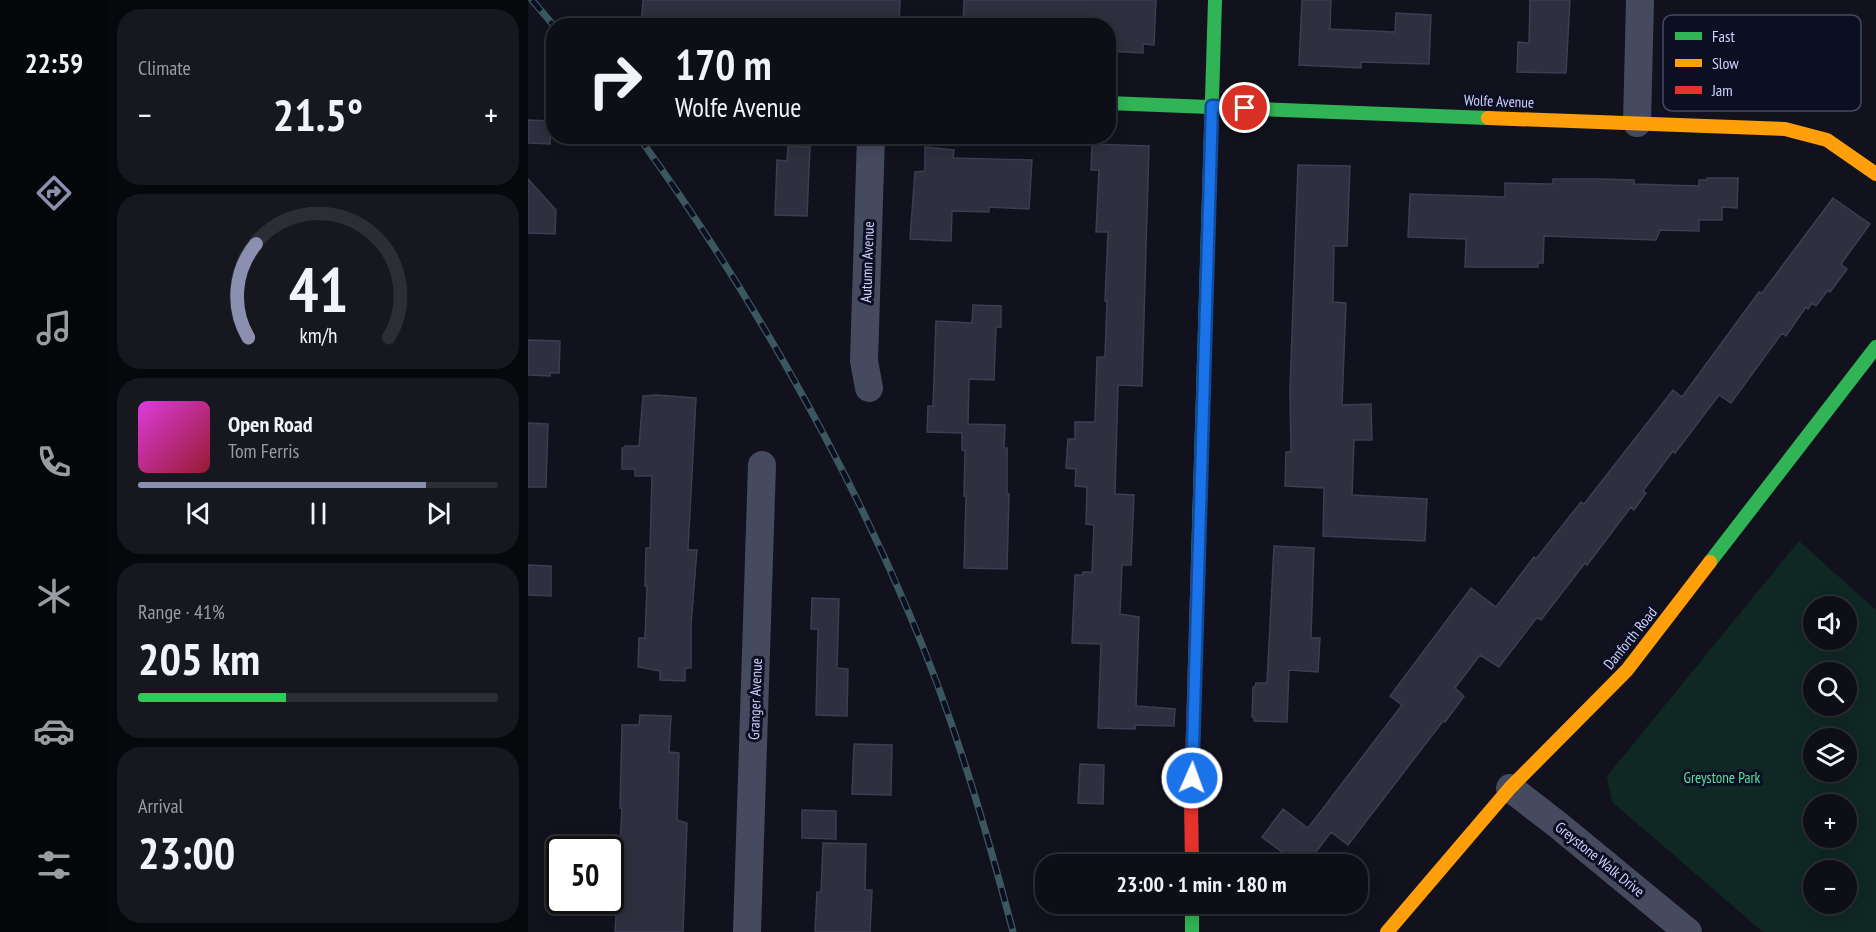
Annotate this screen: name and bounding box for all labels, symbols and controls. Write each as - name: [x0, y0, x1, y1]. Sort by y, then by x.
- legend: [1663, 15, 1861, 111]
- text: Fast: [1712, 26, 1735, 46]
- text: 170 m: [675, 37, 772, 92]
- icon: right: [576, 42, 654, 120]
- text: 22:59: [25, 46, 83, 80]
- text: Slow: [1712, 53, 1739, 73]
- text: Climate: [138, 55, 191, 81]
- text: Jam: [1711, 80, 1733, 100]
- pin: [1219, 82, 1270, 133]
- text: 21.5°: [273, 85, 363, 143]
- text: Wolfe Avenue: [675, 90, 801, 124]
- street label: Wolfe Avenue: [1464, 90, 1534, 112]
- icon: arrive: [1228, 91, 1261, 124]
- text: −: [138, 93, 152, 136]
- text: +: [484, 93, 498, 136]
- icon: directions: [33, 172, 75, 214]
- street label: Autumn Avenue: [856, 221, 878, 303]
- text: 41: [288, 249, 348, 330]
- icon: music: [33, 307, 75, 349]
- text: km/h: [299, 322, 337, 350]
- text: Open Road: [228, 410, 313, 438]
- text: Tom Ferris: [228, 438, 299, 464]
- icon: phone: [33, 441, 75, 483]
- icon: previous: [182, 497, 215, 530]
- icon: pause: [302, 497, 335, 530]
- icon: next: [422, 497, 455, 530]
- icon: climate: [33, 575, 75, 617]
- map controls: [1803, 596, 1857, 914]
- button: sound: [1803, 596, 1857, 650]
- text: Range · 41%: [138, 599, 225, 625]
- street label: Danforth Road: [1599, 603, 1661, 673]
- text: 205 km: [138, 629, 260, 687]
- street label: Granger Avenue: [744, 658, 766, 740]
- button: search: [1803, 662, 1857, 716]
- icon: car: [33, 710, 75, 752]
- button: layers: [1803, 728, 1857, 782]
- position arrow: [1160, 746, 1224, 810]
- park label: Greystone Park: [1684, 768, 1761, 787]
- text: Arrival: [138, 793, 183, 819]
- button: +: [1803, 794, 1857, 848]
- street label: Greystone Walk Drive: [1552, 817, 1648, 901]
- text: 23:00: [138, 823, 235, 881]
- speed limit sign: 50: [546, 836, 624, 914]
- icon: filters: [33, 844, 75, 886]
- button: −: [1803, 860, 1857, 914]
- text: 23:00 · 1 min · 180 m: [1116, 870, 1287, 898]

